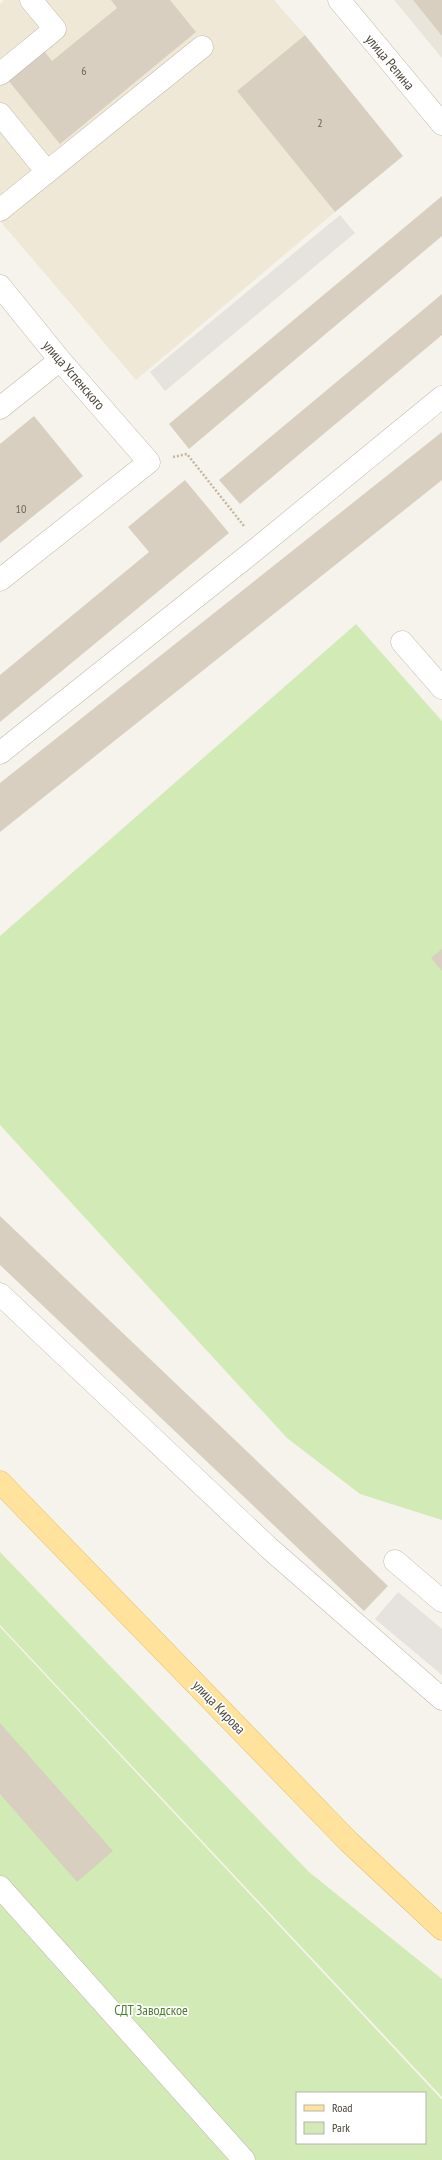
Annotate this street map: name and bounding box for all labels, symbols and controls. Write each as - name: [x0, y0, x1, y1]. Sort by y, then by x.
- street label: улица Репина: [362, 30, 418, 94]
- house number: 6: [81, 63, 87, 78]
- house number: 2: [317, 115, 323, 130]
- street label: улица Успенского: [39, 337, 109, 413]
- house number: 10: [16, 501, 26, 516]
- street label: улица Кирова: [189, 1676, 249, 1738]
- park label: СДТ Заводское: [114, 2001, 188, 2019]
- legend: [296, 2092, 426, 2144]
- text: Road: [332, 2100, 352, 2115]
- text: Park: [332, 2120, 350, 2135]

